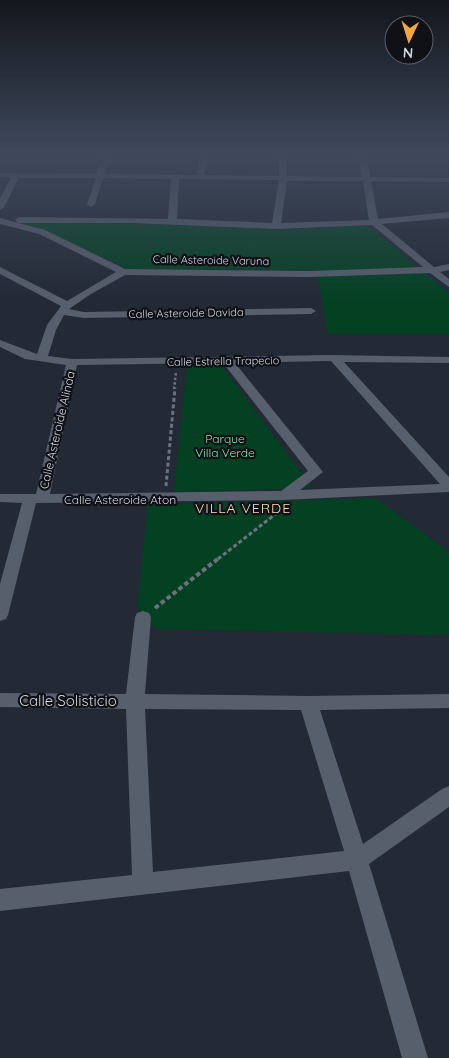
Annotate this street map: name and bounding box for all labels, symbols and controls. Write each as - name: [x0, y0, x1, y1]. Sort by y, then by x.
- north arrow: [384, 15, 434, 65]
- text: N: [402, 44, 414, 62]
- street label: Calle Asteroide Varuna: [153, 252, 269, 268]
- street label: Calle Asteroide Davida: [128, 305, 244, 321]
- street label: Calle Estrella Trapecio: [167, 353, 280, 369]
- street label: Calle Asteroide Alinda: [36, 369, 78, 491]
- park label: Parque Villa Verde: [195, 431, 255, 460]
- street label: Calle Asteroide Aton: [64, 492, 176, 507]
- district label: VILLA VERDE: [195, 499, 291, 517]
- street label: Calle Solisticio: [19, 691, 117, 710]

